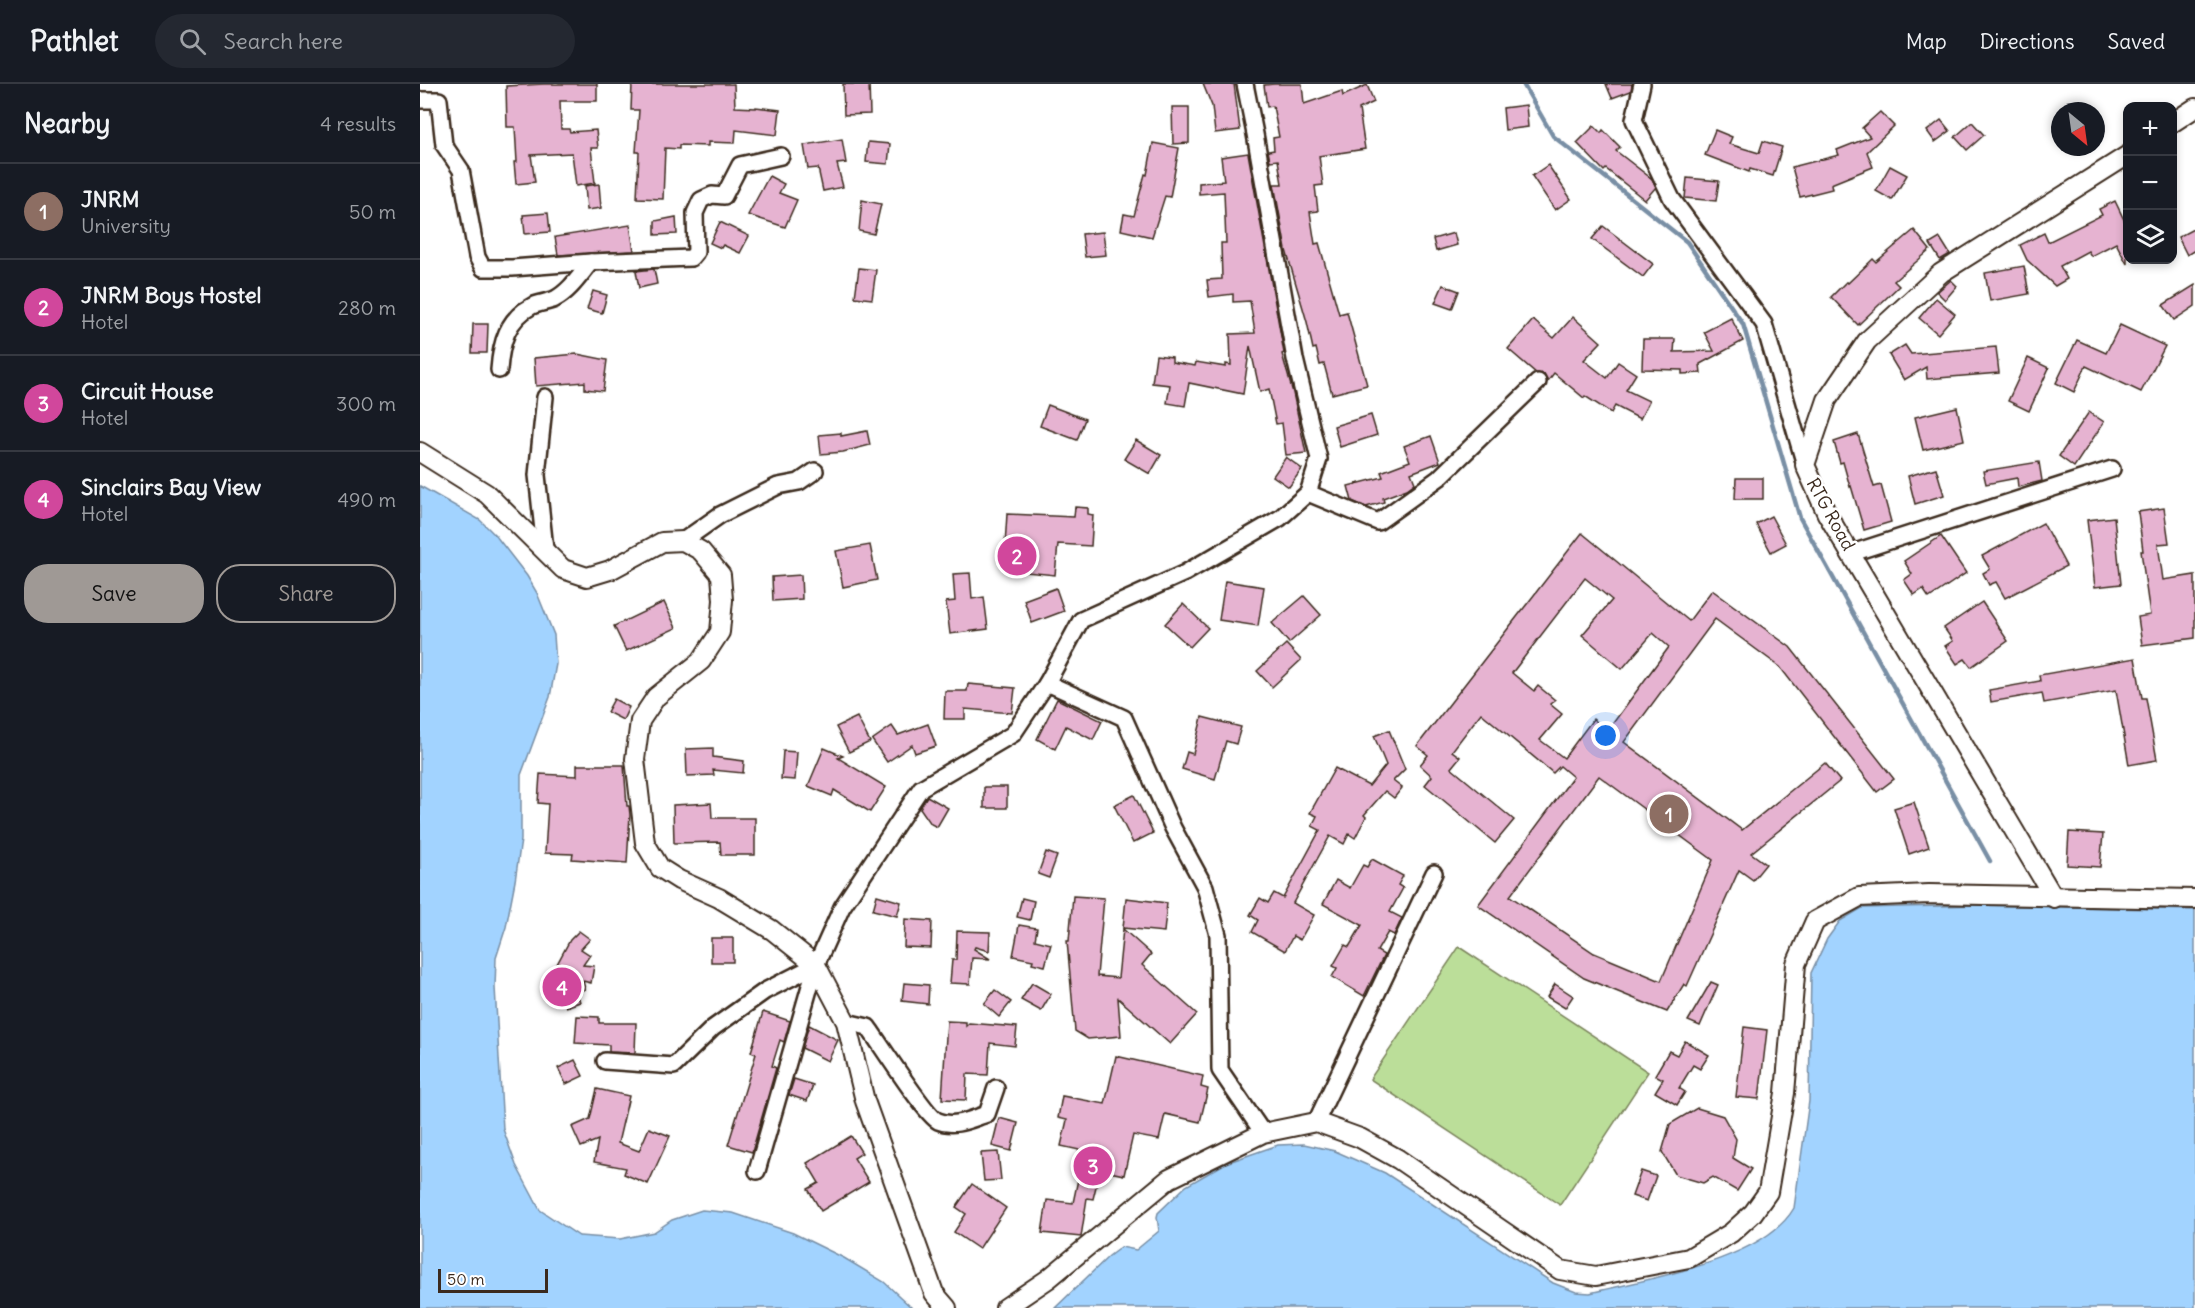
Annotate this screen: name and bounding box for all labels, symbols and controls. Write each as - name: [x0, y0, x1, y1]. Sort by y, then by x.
- search box: [155, 14, 575, 68]
- text: Pathlet: [30, 23, 119, 59]
- icon: search: [176, 25, 209, 58]
- text: Search here: [224, 27, 343, 55]
- text: Map: [1906, 28, 1947, 55]
- text: Directions: [1980, 28, 2074, 55]
- text: Saved: [2107, 28, 2165, 55]
- north arrow: [2051, 102, 2105, 156]
- map controls: [2123, 102, 2177, 264]
- button: +: [2123, 102, 2177, 156]
- text: Nearby: [24, 107, 110, 140]
- text: 4 results: [320, 111, 396, 136]
- button: −: [2123, 156, 2177, 210]
- text: JNRM: [81, 185, 140, 213]
- text: 1: [40, 199, 47, 224]
- text: 50 m: [349, 199, 396, 224]
- button: layers: [2123, 210, 2177, 264]
- text: University: [81, 213, 171, 238]
- text: JNRM Boys Hostel: [81, 281, 261, 309]
- text: 2: [38, 295, 49, 320]
- text: 280 m: [338, 295, 396, 320]
- text: Hotel: [81, 309, 128, 334]
- text: Circuit House: [81, 377, 214, 405]
- text: 3: [38, 391, 49, 416]
- text: 300 m: [336, 391, 396, 416]
- text: Hotel: [81, 405, 128, 430]
- text: Sinclairs Bay View: [81, 473, 261, 501]
- street label: RTG Road: [1802, 474, 1861, 555]
- text: 4: [38, 487, 49, 512]
- text: 490 m: [337, 487, 396, 512]
- text: Hotel: [81, 501, 128, 526]
- pin: 2: [998, 534, 1036, 578]
- button: Save: [24, 564, 204, 623]
- button: Share: [216, 564, 396, 623]
- your location: [1591, 721, 1620, 750]
- pin: 1: [1650, 792, 1688, 836]
- pin: 4: [542, 964, 582, 1010]
- pin: 3: [1074, 1144, 1112, 1188]
- scale bar: [438, 1266, 548, 1294]
- text: 50 m: [447, 1269, 485, 1289]

